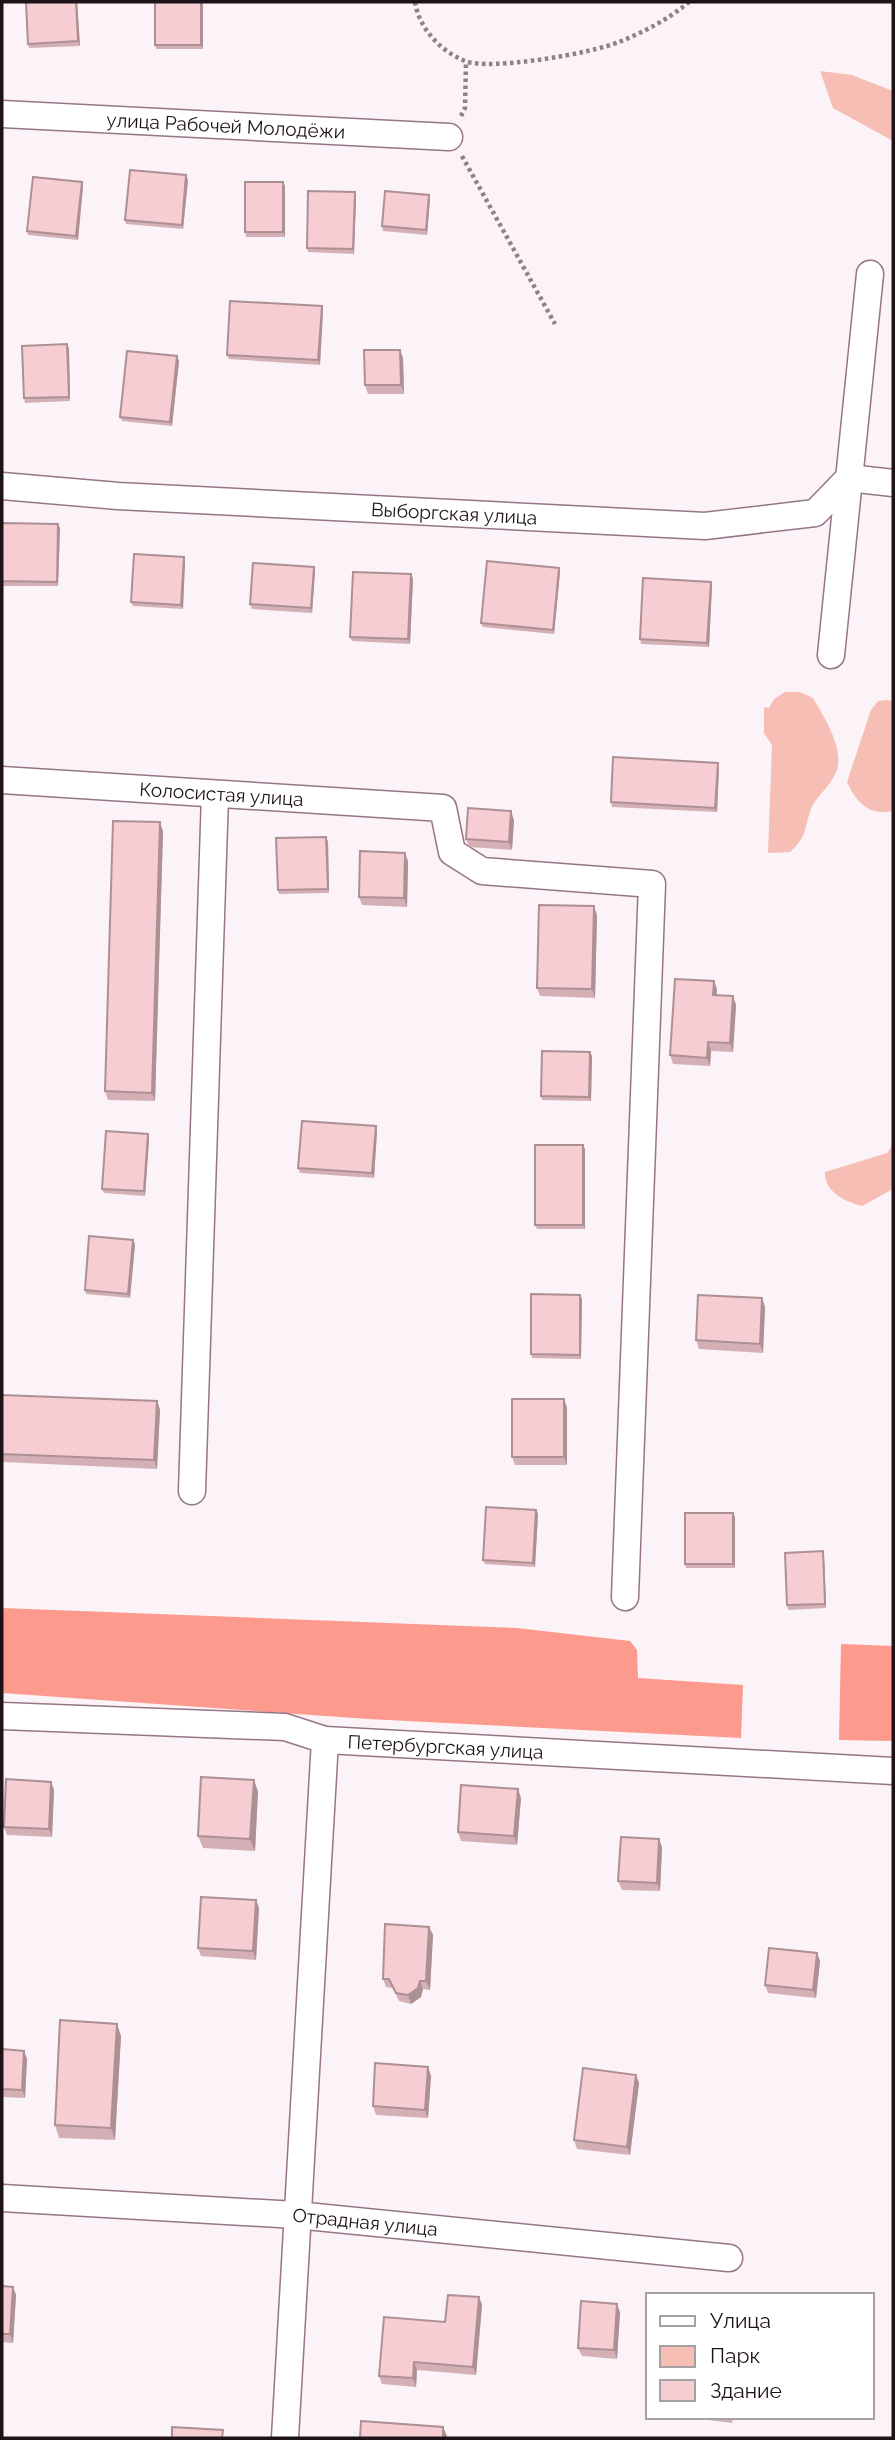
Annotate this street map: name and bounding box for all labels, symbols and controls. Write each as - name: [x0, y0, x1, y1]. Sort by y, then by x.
- street label: улица Рабочей Молодёжи: [106, 108, 346, 143]
- street label: Выборгская улица: [370, 498, 538, 528]
- street label: Колосистая улица: [139, 778, 304, 810]
- street label: Петербургская улица: [347, 1730, 544, 1763]
- street label: Отрадная улица: [291, 2204, 439, 2240]
- legend: [646, 2293, 874, 2419]
- text: Улица: [710, 2308, 771, 2333]
- text: Парк: [710, 2343, 760, 2368]
- text: Здание: [710, 2378, 782, 2403]

